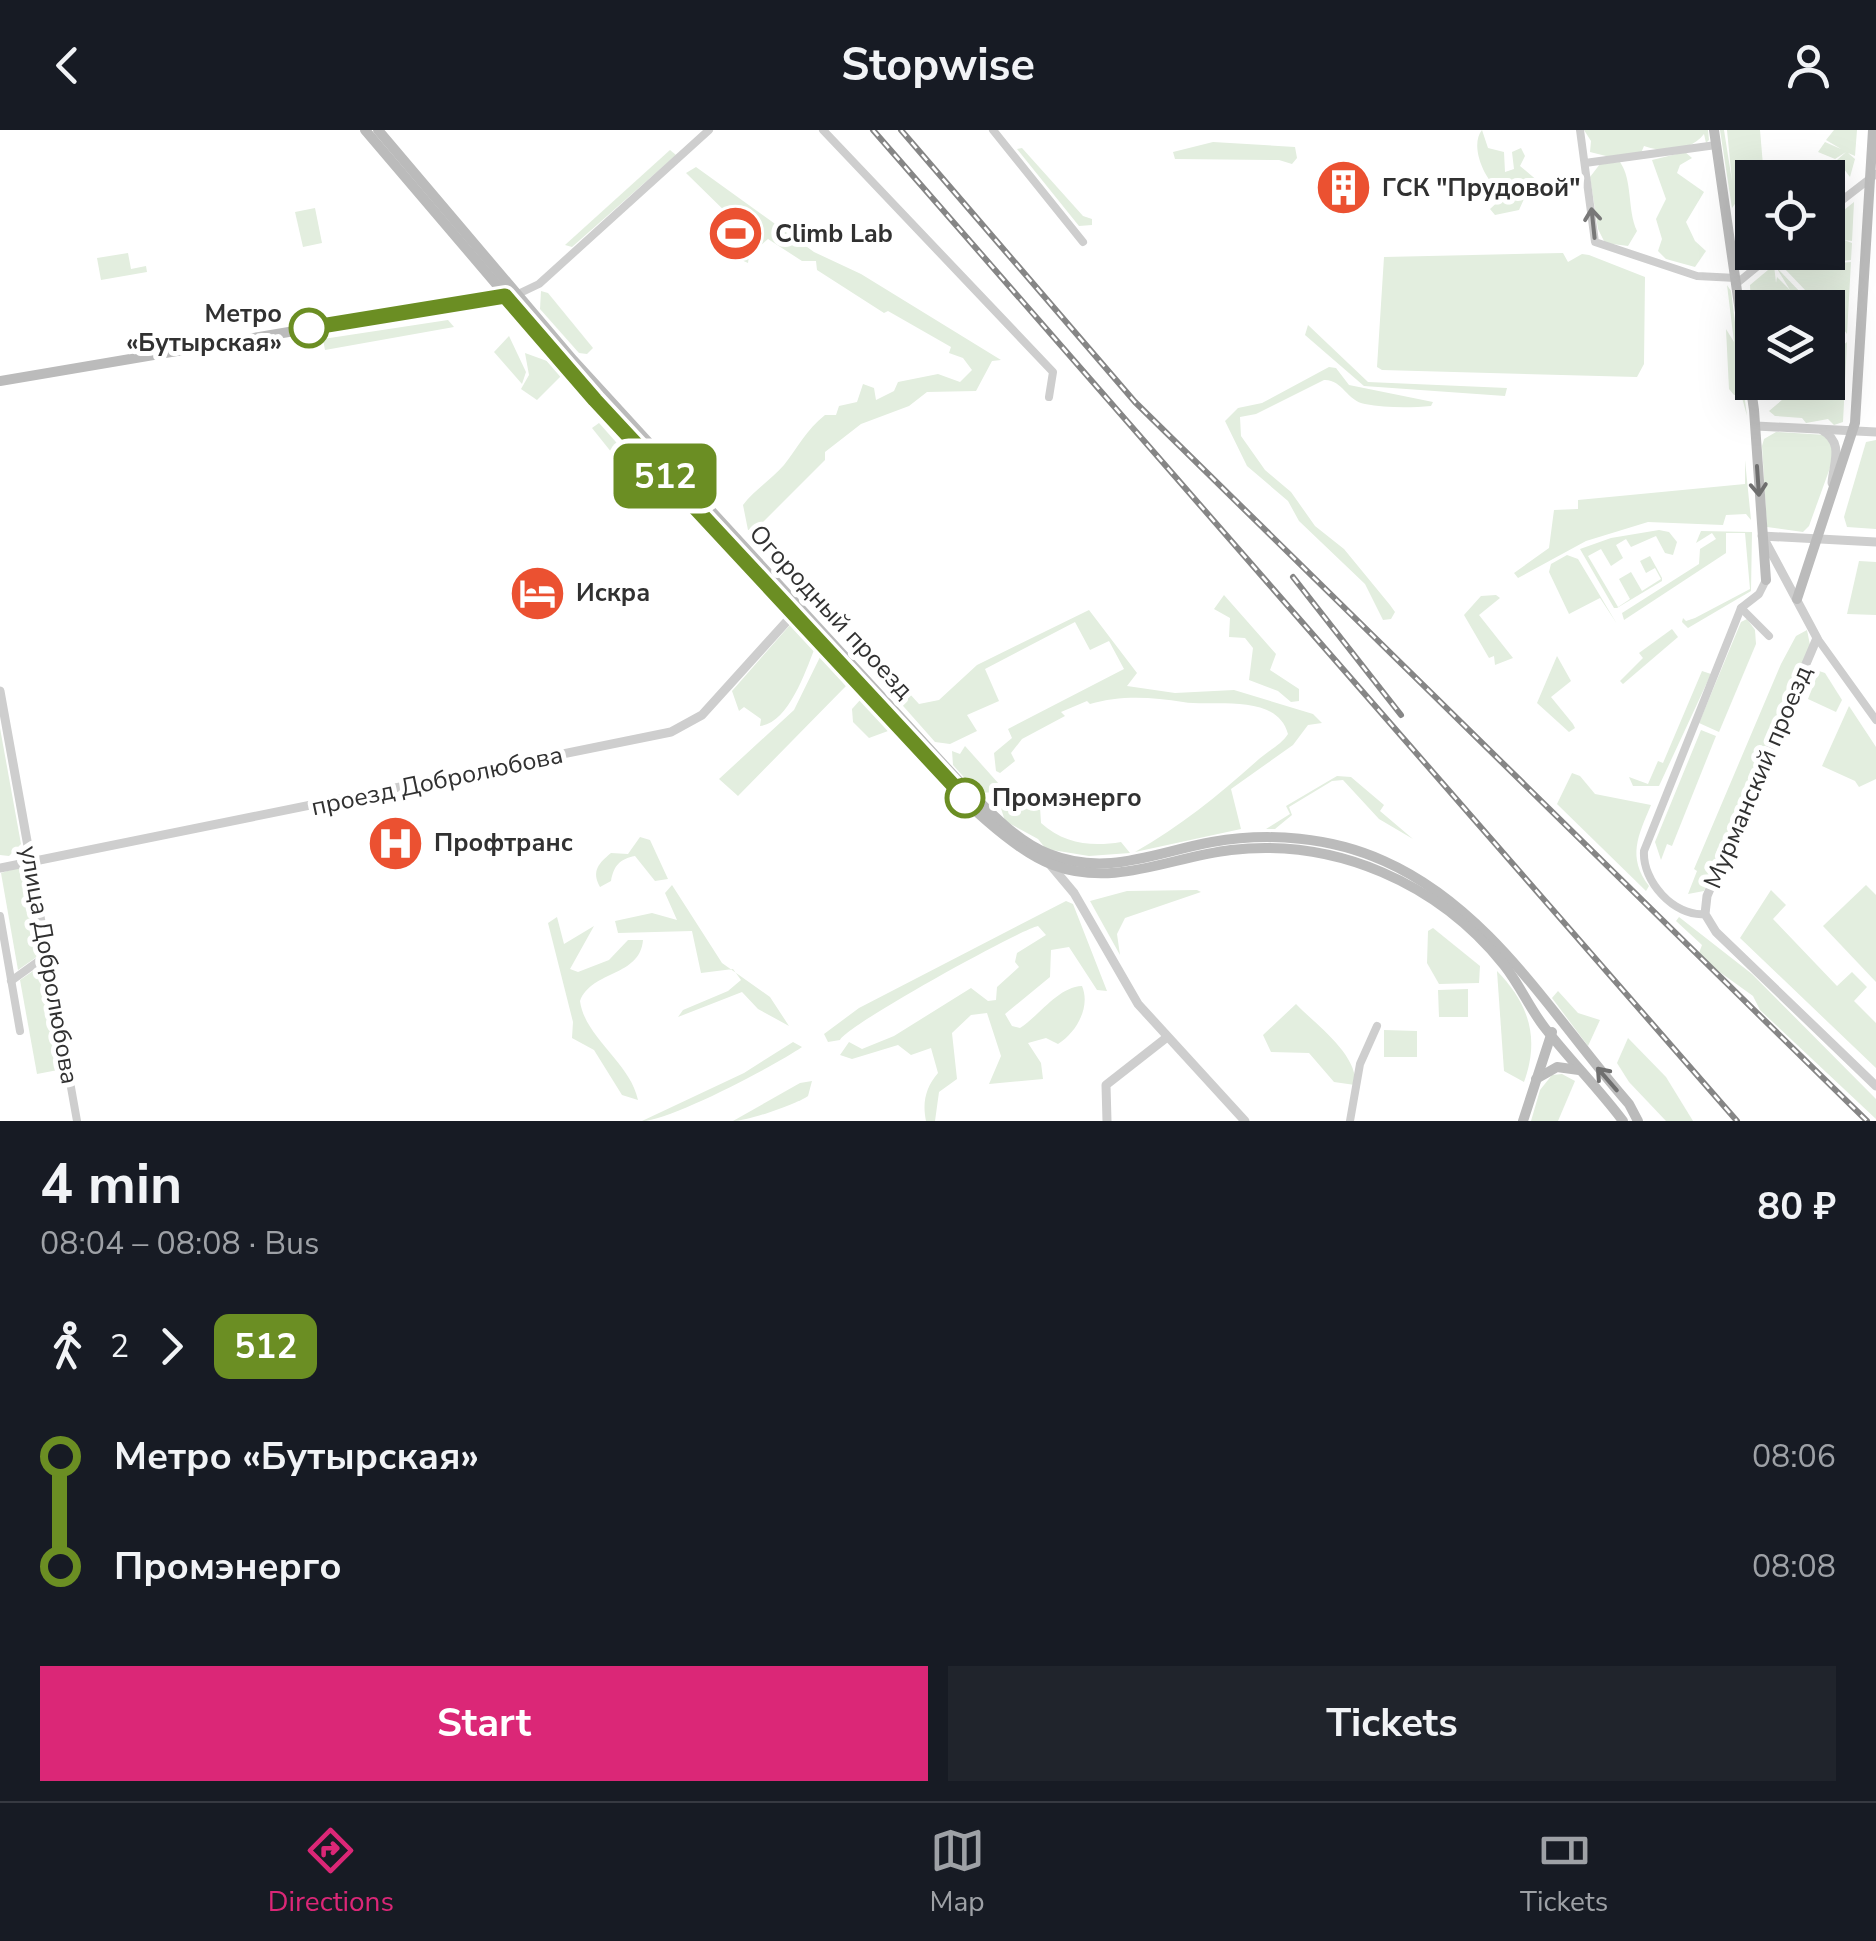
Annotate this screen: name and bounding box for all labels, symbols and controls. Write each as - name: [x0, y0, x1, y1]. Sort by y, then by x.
- text: Stopwise: [841, 35, 1035, 96]
- icon: back: [40, 38, 95, 93]
- icon: person: [1781, 38, 1836, 93]
- building icon: ГСК "Прудовой": [1313, 158, 1373, 218]
- map controls: [1735, 160, 1845, 400]
- button: locate: [1735, 160, 1845, 270]
- place label: ГСК "Прудовой": [1382, 171, 1580, 205]
- sports icon: Climb Lab: [706, 204, 766, 264]
- one-way arrow: [1583, 207, 1602, 239]
- place label: Climb Lab: [775, 217, 893, 251]
- button: layers: [1735, 290, 1845, 400]
- place label: Метро «Бутырская»: [126, 297, 282, 360]
- marker: Метро «Бутырская»: [290, 309, 328, 347]
- line badge: 512: [608, 444, 722, 508]
- text: 512: [633, 453, 697, 500]
- one-way arrow: [1749, 465, 1768, 497]
- street label: Огородный проезд: [741, 518, 921, 707]
- hotel icon: Искра: [507, 563, 567, 623]
- place label: Искра: [576, 576, 650, 610]
- street label: Мурманский проезд: [1696, 660, 1820, 894]
- street label: проезд Добролюбова: [308, 738, 566, 824]
- marker: Промэнерго: [946, 779, 984, 817]
- place label: Промэнерго: [992, 781, 1142, 815]
- hospital icon: Профтранс: [365, 813, 425, 873]
- place label: Профтранс: [434, 826, 573, 860]
- street label: улица Добролюбова: [11, 843, 87, 1087]
- one-way arrow: [1597, 1067, 1619, 1093]
- text: 4 min: [40, 1147, 182, 1222]
- text: 80 ₽: [1757, 1181, 1836, 1232]
- text: 08:04 – 08:08 · Bus: [40, 1222, 319, 1265]
- icon: walk: [40, 1319, 95, 1374]
- icon: forward: [144, 1319, 199, 1374]
- text: 512: [234, 1323, 297, 1370]
- text: 2: [110, 1325, 129, 1368]
- text: Метро «Бутырская»: [114, 1431, 479, 1482]
- text: 08:06: [1752, 1435, 1836, 1478]
- text: Промэнерго: [114, 1541, 342, 1592]
- text: 08:08: [1752, 1545, 1836, 1588]
- button: Start: [40, 1666, 928, 1781]
- button: Tickets: [948, 1666, 1836, 1781]
- tab: Directions: [268, 1823, 394, 1921]
- tab: Map: [929, 1823, 985, 1921]
- tab: Tickets: [1520, 1823, 1608, 1921]

